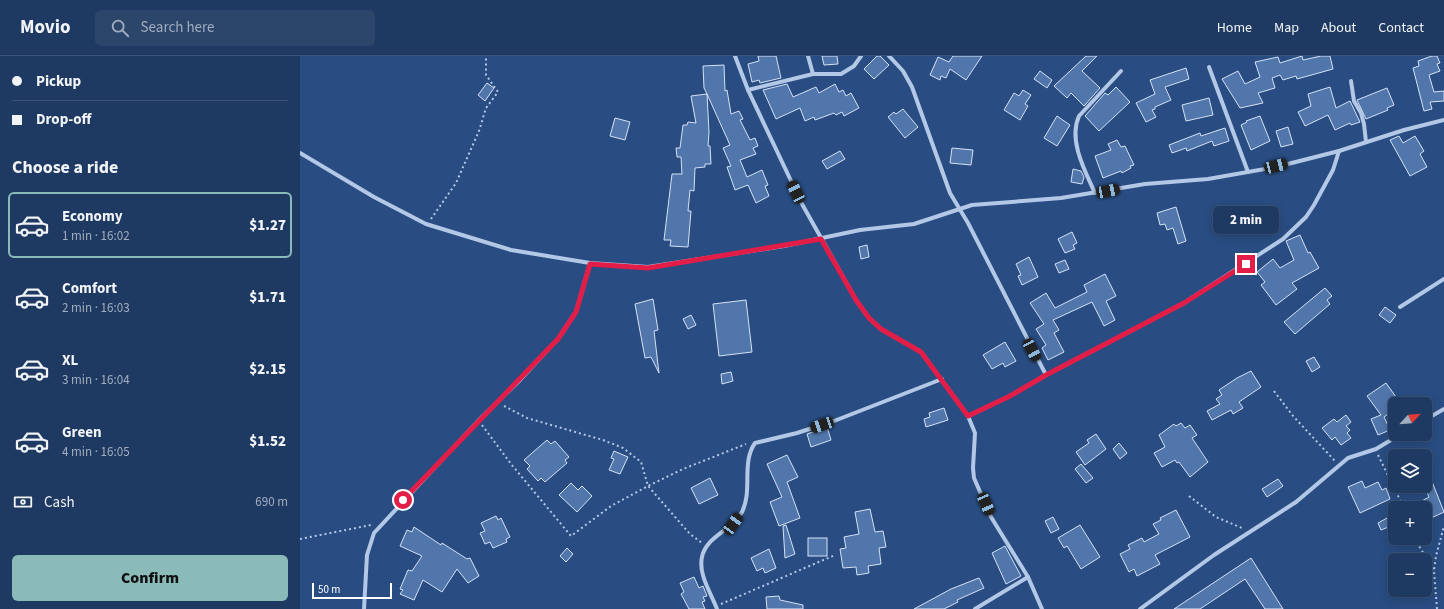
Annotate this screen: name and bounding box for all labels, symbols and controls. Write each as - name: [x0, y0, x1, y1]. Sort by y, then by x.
- search box: [95, 10, 375, 46]
- text: Movio: [20, 14, 71, 41]
- icon: search: [109, 17, 131, 39]
- text: Search here: [141, 17, 215, 38]
- text: Home: [1217, 18, 1252, 38]
- text: Map: [1274, 18, 1299, 38]
- text: About: [1321, 18, 1356, 38]
- text: Contact: [1378, 18, 1424, 38]
- text: Pickup: [36, 71, 81, 92]
- text: Drop-off: [36, 109, 91, 130]
- text: Choose a ride: [12, 155, 118, 180]
- car: [1263, 157, 1289, 175]
- car: [785, 179, 807, 205]
- car: [1095, 183, 1121, 199]
- text: Economy: [62, 206, 123, 227]
- callout: 2 min: [1213, 206, 1279, 234]
- icon: car: [14, 207, 50, 243]
- text: 2 min: [1230, 211, 1262, 229]
- text: $1.27: [249, 215, 286, 236]
- text: 1 min · 16:02: [62, 227, 130, 245]
- route end: [1237, 255, 1255, 273]
- text: Comfort: [62, 278, 117, 299]
- icon: car: [14, 279, 50, 315]
- text: $1.71: [249, 287, 286, 308]
- text: 2 min · 16:03: [62, 299, 130, 317]
- car: [1021, 337, 1043, 363]
- text: XL: [62, 350, 78, 371]
- icon: car: [14, 351, 50, 387]
- text: $2.15: [249, 359, 286, 380]
- text: 3 min · 16:04: [62, 371, 130, 389]
- north arrow: [1388, 397, 1432, 441]
- map controls: [1388, 397, 1432, 597]
- car: [809, 416, 835, 434]
- text: Green: [62, 422, 102, 443]
- icon: car: [14, 423, 50, 459]
- text: $1.52: [249, 431, 286, 452]
- text: 4 min · 16:05: [62, 443, 130, 461]
- button: layers: [1388, 449, 1432, 493]
- icon: cash: [12, 491, 34, 513]
- route start: [394, 491, 412, 509]
- car: [976, 491, 996, 517]
- text: Cash: [44, 492, 75, 513]
- text: 690 m: [255, 493, 288, 511]
- button: +: [1388, 501, 1432, 545]
- car: [721, 511, 745, 537]
- button: −: [1388, 553, 1432, 597]
- button: Confirm: [12, 555, 288, 601]
- scale bar: [312, 581, 392, 600]
- text: 50 m: [318, 582, 340, 597]

